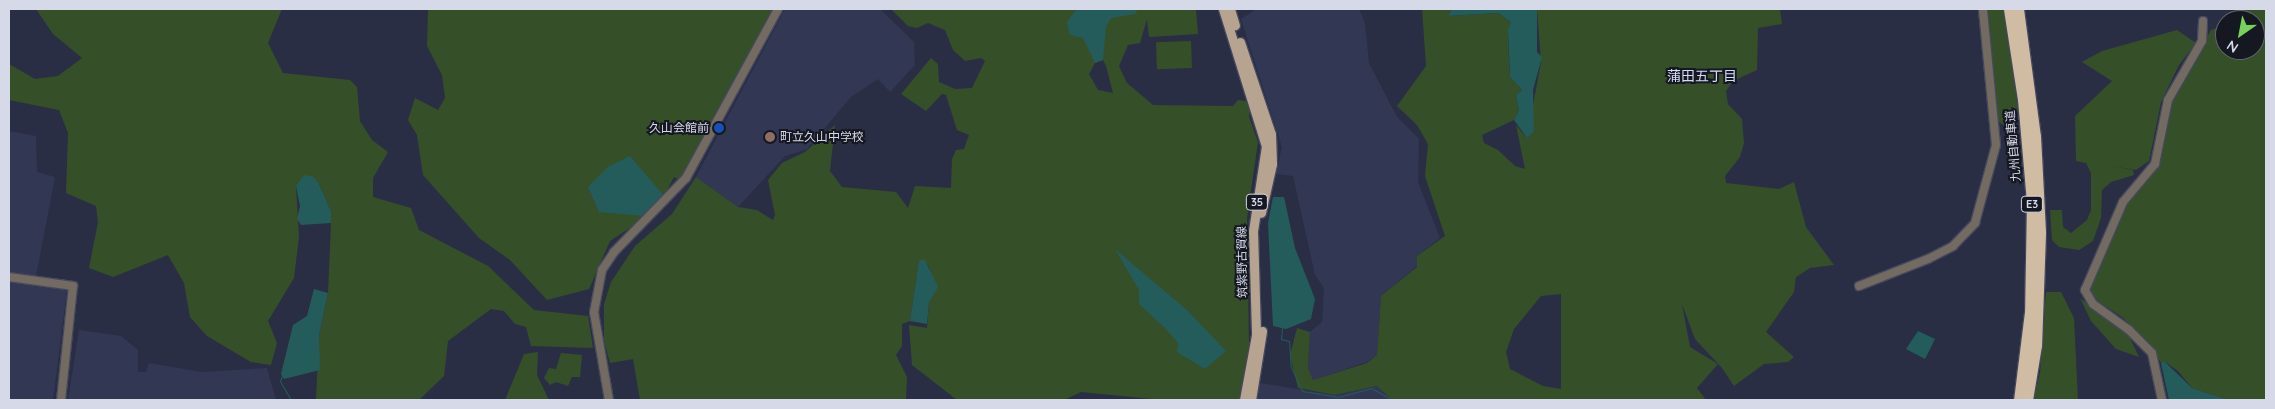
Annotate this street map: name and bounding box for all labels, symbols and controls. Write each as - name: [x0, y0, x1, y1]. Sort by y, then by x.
- north arrow: [2215, 10, 2265, 60]
- text: N: [2223, 36, 2242, 57]
- district label: 蒲田五丁目: [1667, 68, 1737, 84]
- street label: 九州自動車道: [2003, 110, 2023, 182]
- place label: 久山会館前: [649, 121, 709, 135]
- marker: 久山会館前: [713, 122, 725, 134]
- place label: 町立久山中学校: [780, 130, 864, 144]
- marker: 町立久山中学校: [764, 131, 776, 143]
- road number: 35: [1246, 193, 1268, 210]
- road number: E3: [2021, 195, 2043, 212]
- street label: 筑紫野古賀線: [1234, 226, 1250, 298]

